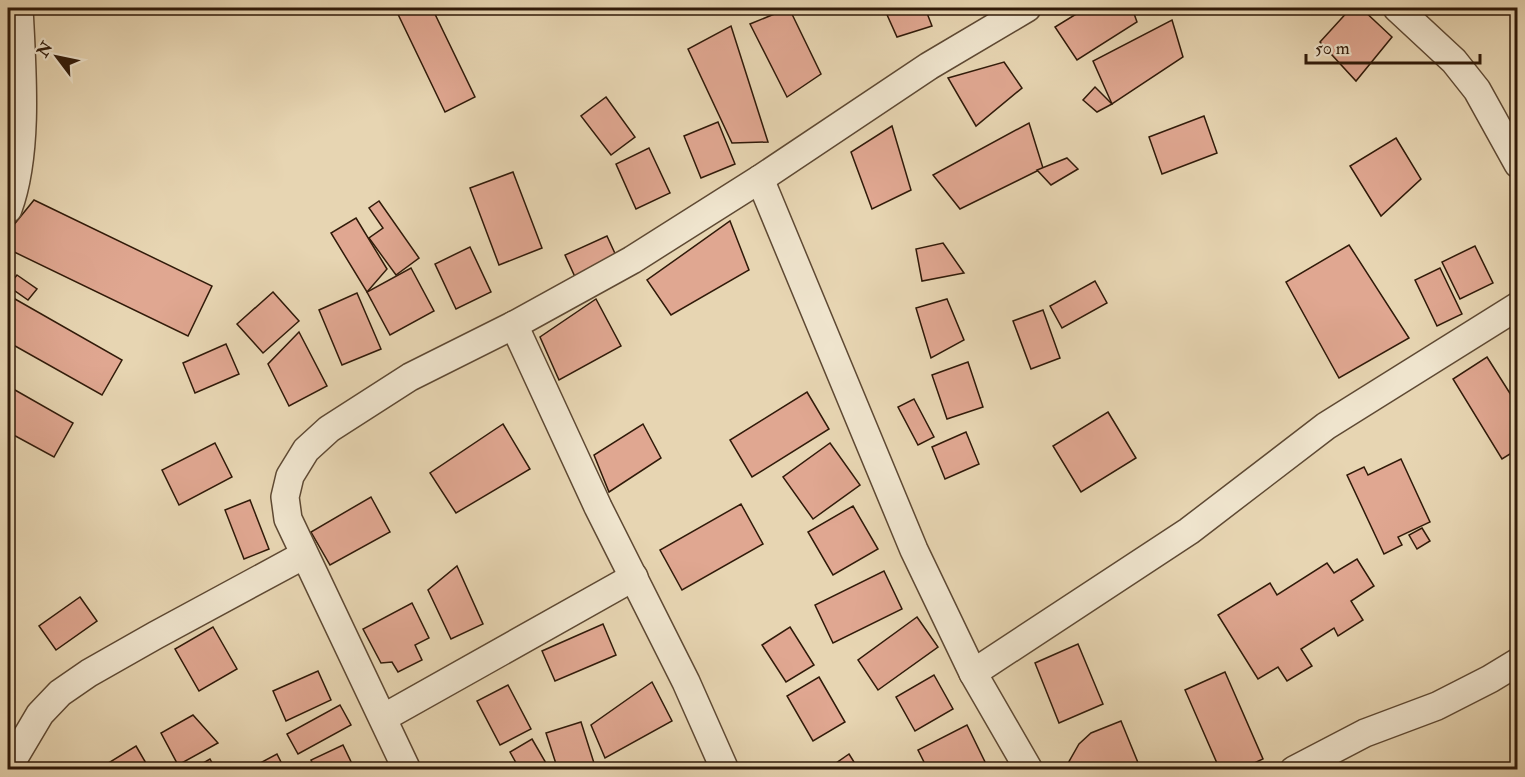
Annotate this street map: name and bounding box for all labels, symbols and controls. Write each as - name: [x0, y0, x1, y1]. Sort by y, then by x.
- north arrow: [27, 27, 87, 87]
- scale bar: [1306, 27, 1480, 65]
- text: 50 m: [1315, 37, 1350, 60]
- text: N: [32, 38, 58, 62]

